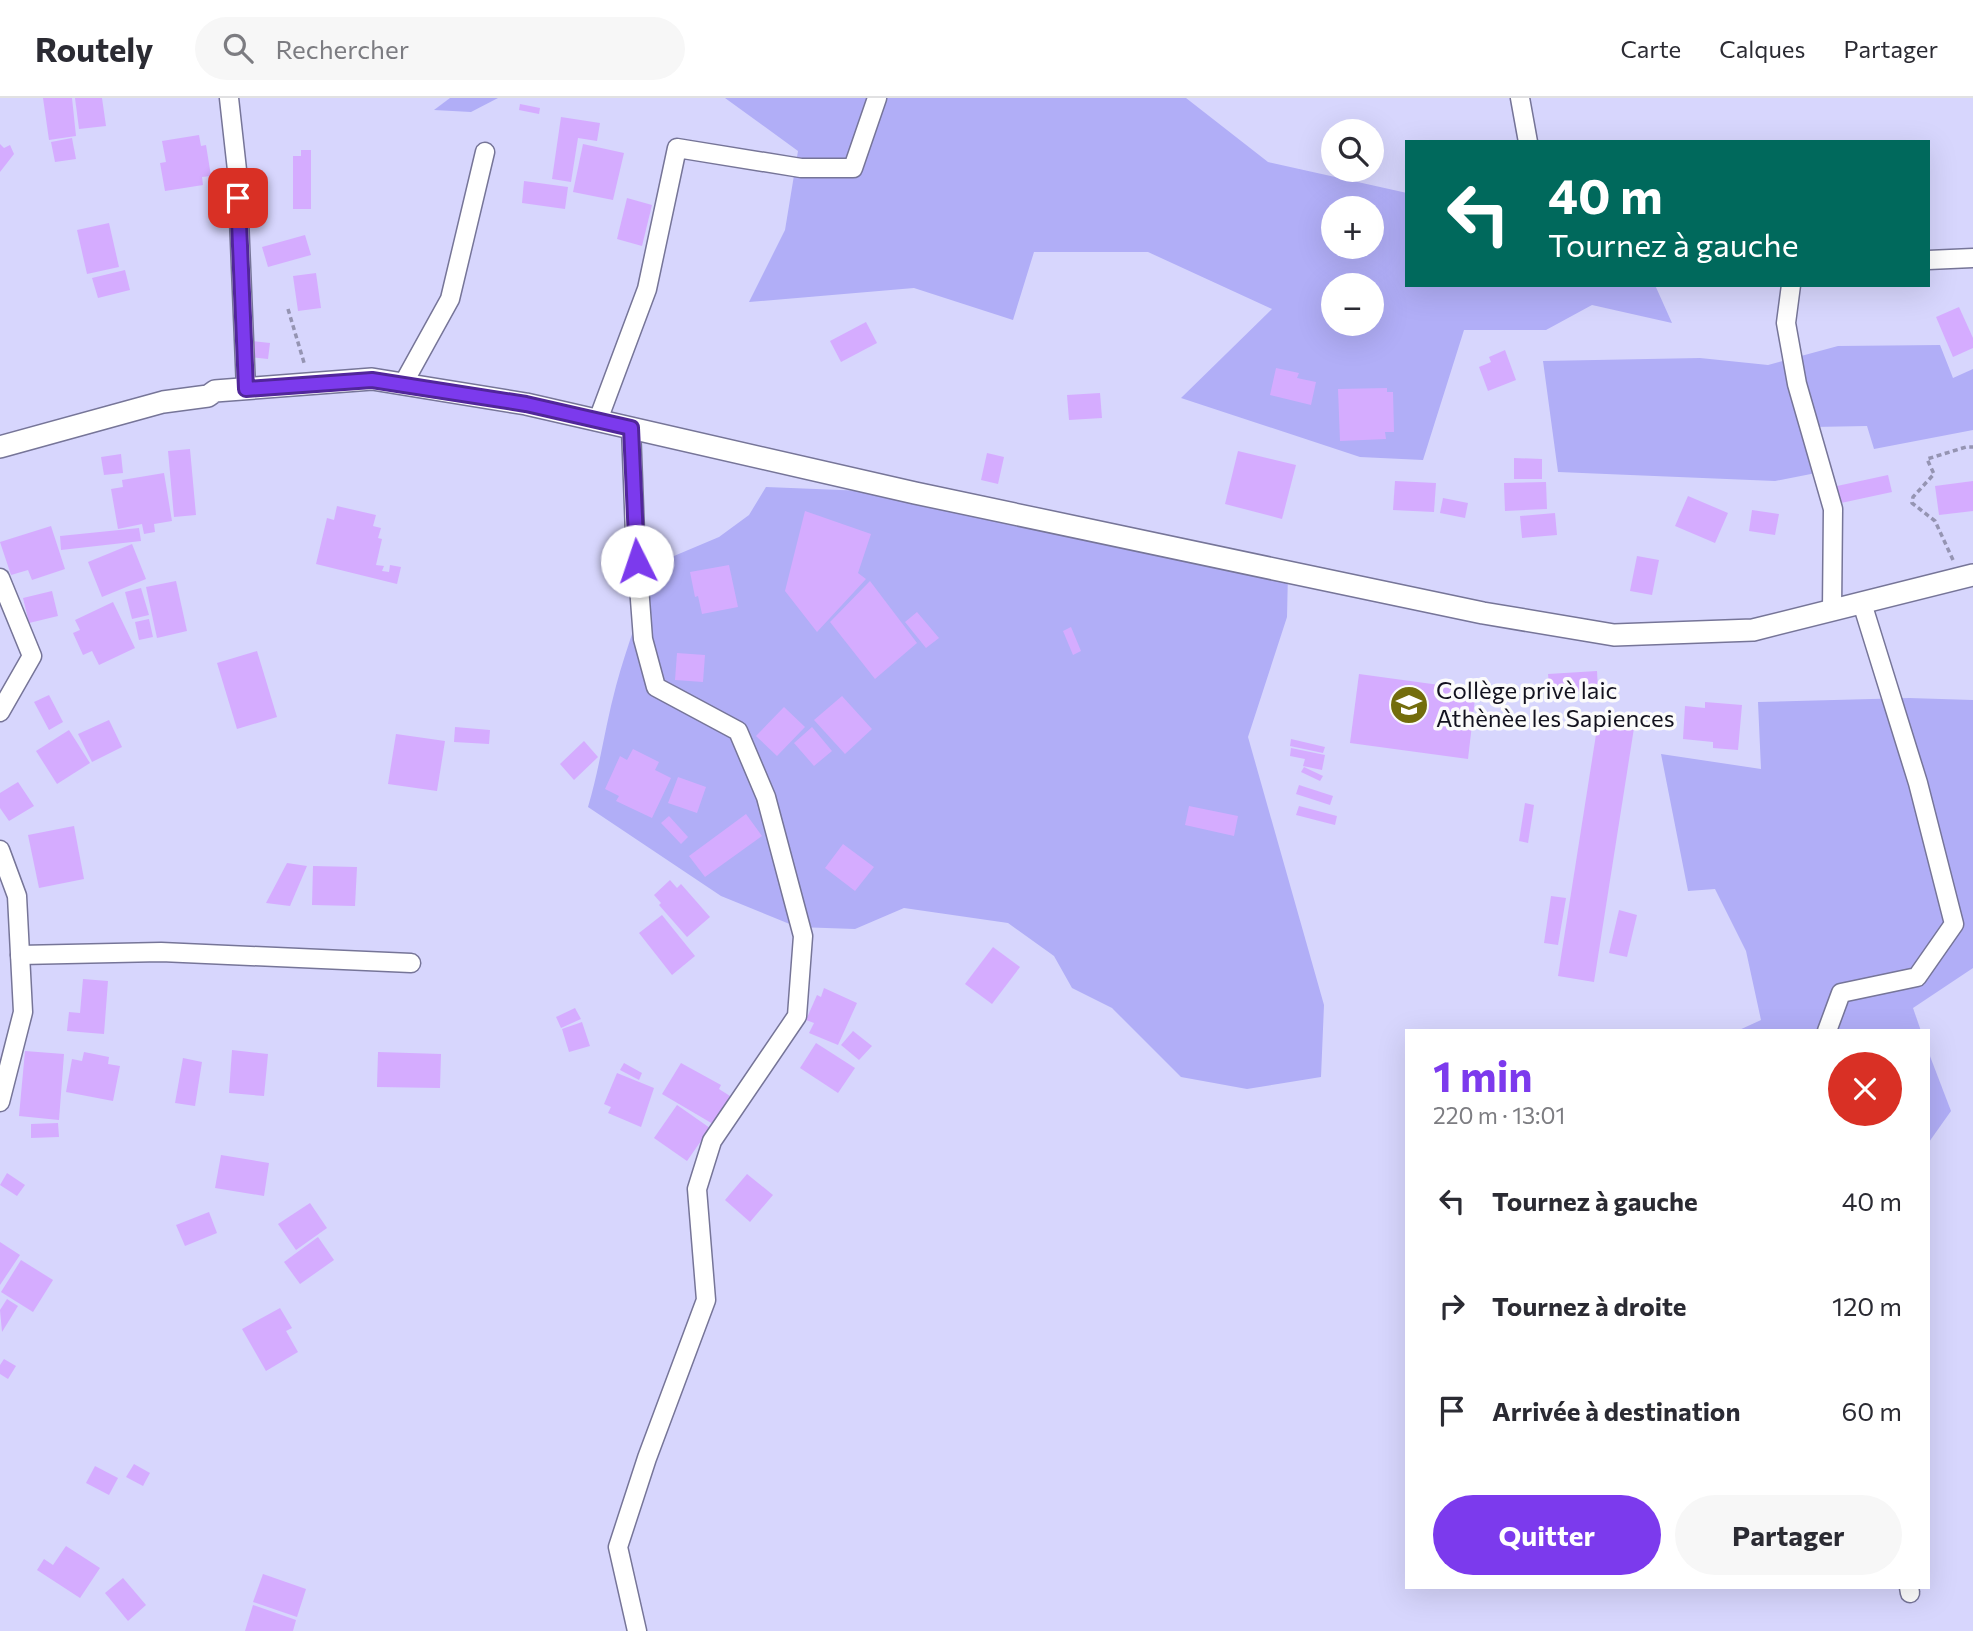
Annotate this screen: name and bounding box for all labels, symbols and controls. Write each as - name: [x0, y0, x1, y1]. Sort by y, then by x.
- search box: [195, 17, 685, 80]
- text: Routely: [35, 28, 153, 69]
- icon: search: [219, 29, 257, 67]
- text: Rechercher: [275, 33, 409, 64]
- text: Carte: [1620, 34, 1681, 63]
- text: Calques: [1719, 34, 1805, 63]
- text: Partager: [1843, 34, 1938, 63]
- map controls: [1321, 119, 1384, 336]
- button: search: [1321, 119, 1384, 182]
- text: 40 m: [1548, 164, 1663, 224]
- pin: [208, 168, 268, 228]
- icon: left: [1433, 168, 1524, 259]
- icon: arrive: [219, 179, 257, 217]
- button: +: [1321, 196, 1384, 259]
- text: Tournez à gauche: [1548, 224, 1799, 264]
- button: −: [1321, 273, 1384, 336]
- position arrow: [600, 524, 674, 598]
- place label: Collège privè laic Athènèe les Sapiences: [1436, 675, 1675, 732]
- school or university icon: Collège privè laic Athènèe les Sapiences: [1388, 684, 1430, 726]
- text: 1 min: [1433, 1049, 1533, 1101]
- button: close: [1828, 1052, 1902, 1126]
- text: 220 m · 13:01: [1433, 1101, 1565, 1129]
- icon: left: [1433, 1182, 1471, 1220]
- text: Tournez à gauche: [1492, 1185, 1698, 1216]
- text: 40 m: [1842, 1185, 1902, 1216]
- icon: right: [1433, 1287, 1471, 1325]
- text: Tournez à droite: [1492, 1290, 1687, 1321]
- text: 120 m: [1832, 1290, 1902, 1321]
- icon: arrive: [1433, 1392, 1471, 1430]
- text: Arrivée à destination: [1492, 1395, 1740, 1426]
- text: 60 m: [1842, 1395, 1902, 1426]
- button: Quitter: [1433, 1495, 1661, 1575]
- button: Partager: [1675, 1495, 1902, 1575]

